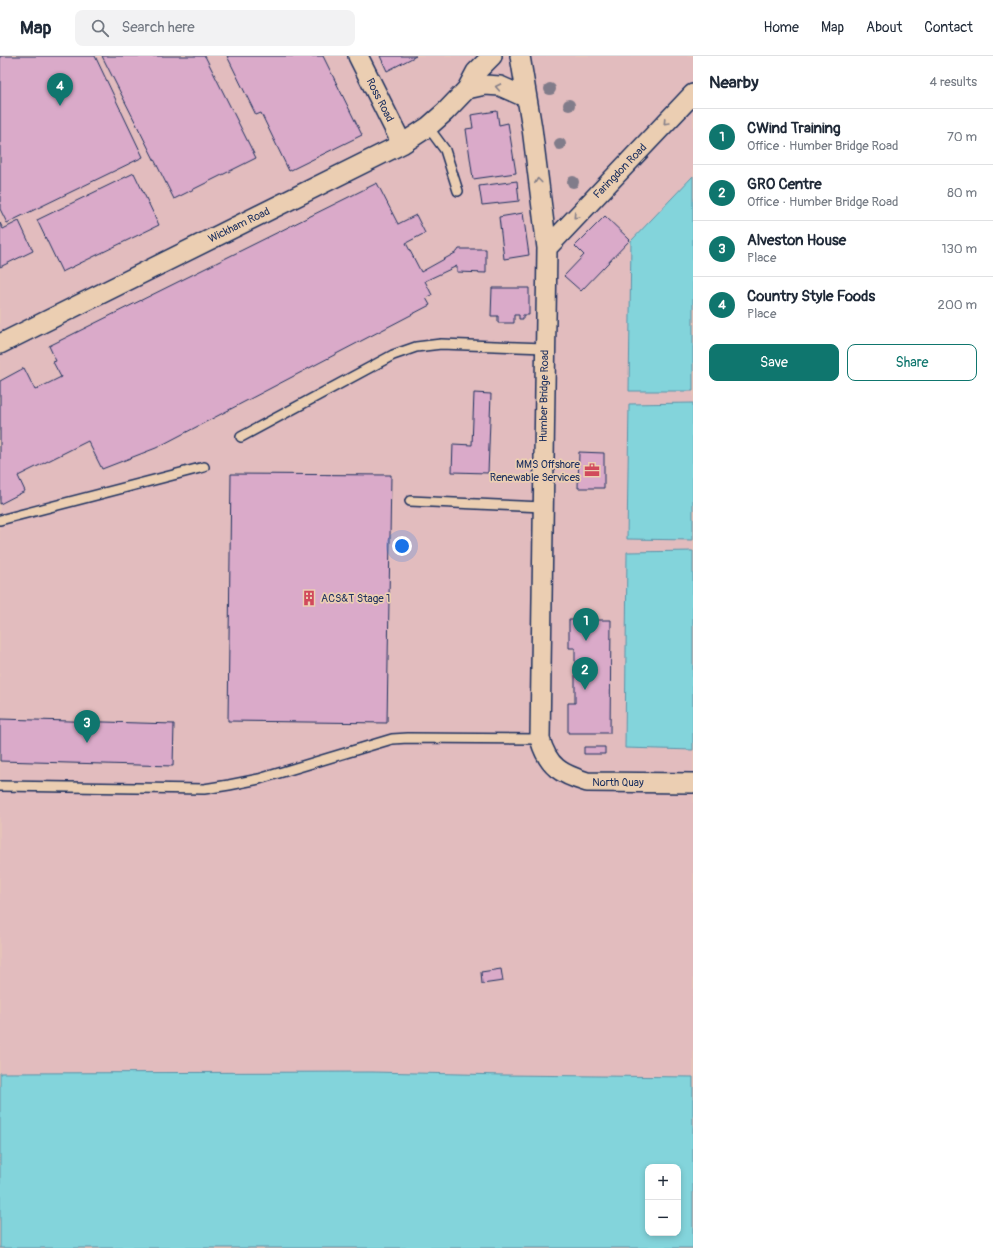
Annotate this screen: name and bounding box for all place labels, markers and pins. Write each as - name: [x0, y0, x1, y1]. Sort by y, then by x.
- pin: 4: [47, 73, 73, 106]
- place label: MMS Offshore Renewable Services: [490, 458, 581, 484]
- office icon: MMS Offshore Renewable Services: [583, 461, 601, 479]
- building icon: ACS&T Stage 1: [300, 589, 318, 607]
- place label: ACS&T Stage 1: [321, 592, 390, 605]
- pin: 1: [573, 608, 599, 641]
- pin: 2: [572, 657, 598, 690]
- pin: 3: [74, 710, 100, 743]

